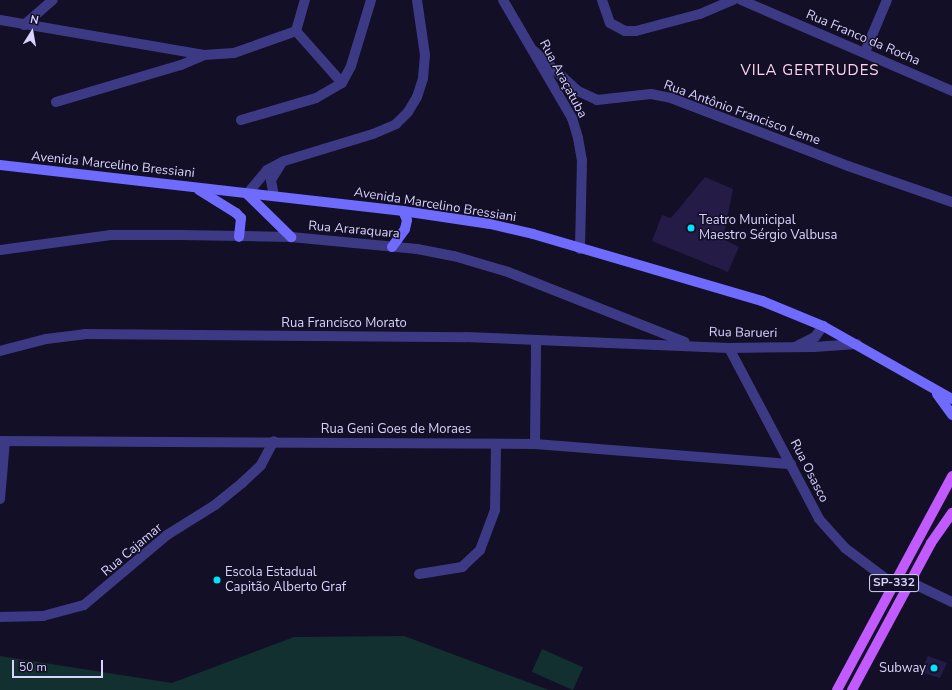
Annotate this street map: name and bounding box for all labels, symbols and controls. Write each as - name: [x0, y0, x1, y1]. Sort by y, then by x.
- street label: Rua Franco da Rocha: [804, 7, 922, 69]
- north arrow: [12, 12, 52, 52]
- text: N: [29, 12, 40, 28]
- street label: Rua Araçatuba: [536, 37, 590, 121]
- district label: VILA GERTRUDES: [740, 62, 880, 80]
- street label: Rua Antônio Francisco Leme: [662, 77, 822, 149]
- street label: Avenida Marcelino Bressiani: [31, 149, 195, 181]
- street label: Avenida Marcelino Bressiani: [353, 184, 517, 226]
- place label: Teatro Municipal Maestro Sérgio Valbusa: [699, 213, 837, 244]
- street label: Rua Araraquara: [308, 218, 400, 242]
- marker: Teatro Municipal Maestro Sérgio Valbusa: [686, 223, 696, 233]
- street label: Rua Francisco Morato: [281, 315, 407, 331]
- street label: Rua Barueri: [709, 325, 777, 341]
- street label: Rua Geni Goes de Moraes: [321, 421, 471, 437]
- street label: Rua Osasco: [786, 437, 832, 505]
- street label: Rua Cajamar: [99, 520, 165, 580]
- place label: Escola Estadual Capitão Alberto Graf: [225, 565, 346, 596]
- road number: SP-332: [869, 573, 919, 593]
- marker: Escola Estadual Capitão Alberto Graf: [212, 575, 222, 585]
- scale bar: [14, 652, 105, 678]
- text: 50 m: [19, 659, 47, 675]
- place label: Subway: [879, 660, 926, 676]
- marker: Subway: [929, 663, 939, 673]

